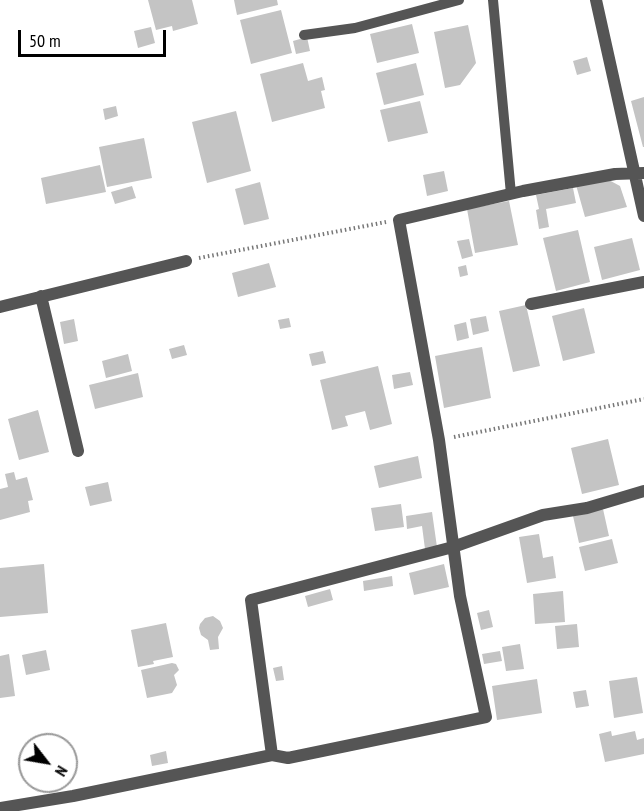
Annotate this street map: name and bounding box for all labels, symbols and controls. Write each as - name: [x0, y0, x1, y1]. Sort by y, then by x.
- scale bar: [21, 18, 170, 56]
- text: 50 m: [29, 29, 61, 52]
- north arrow: [18, 733, 78, 793]
- text: N: [51, 762, 73, 780]

